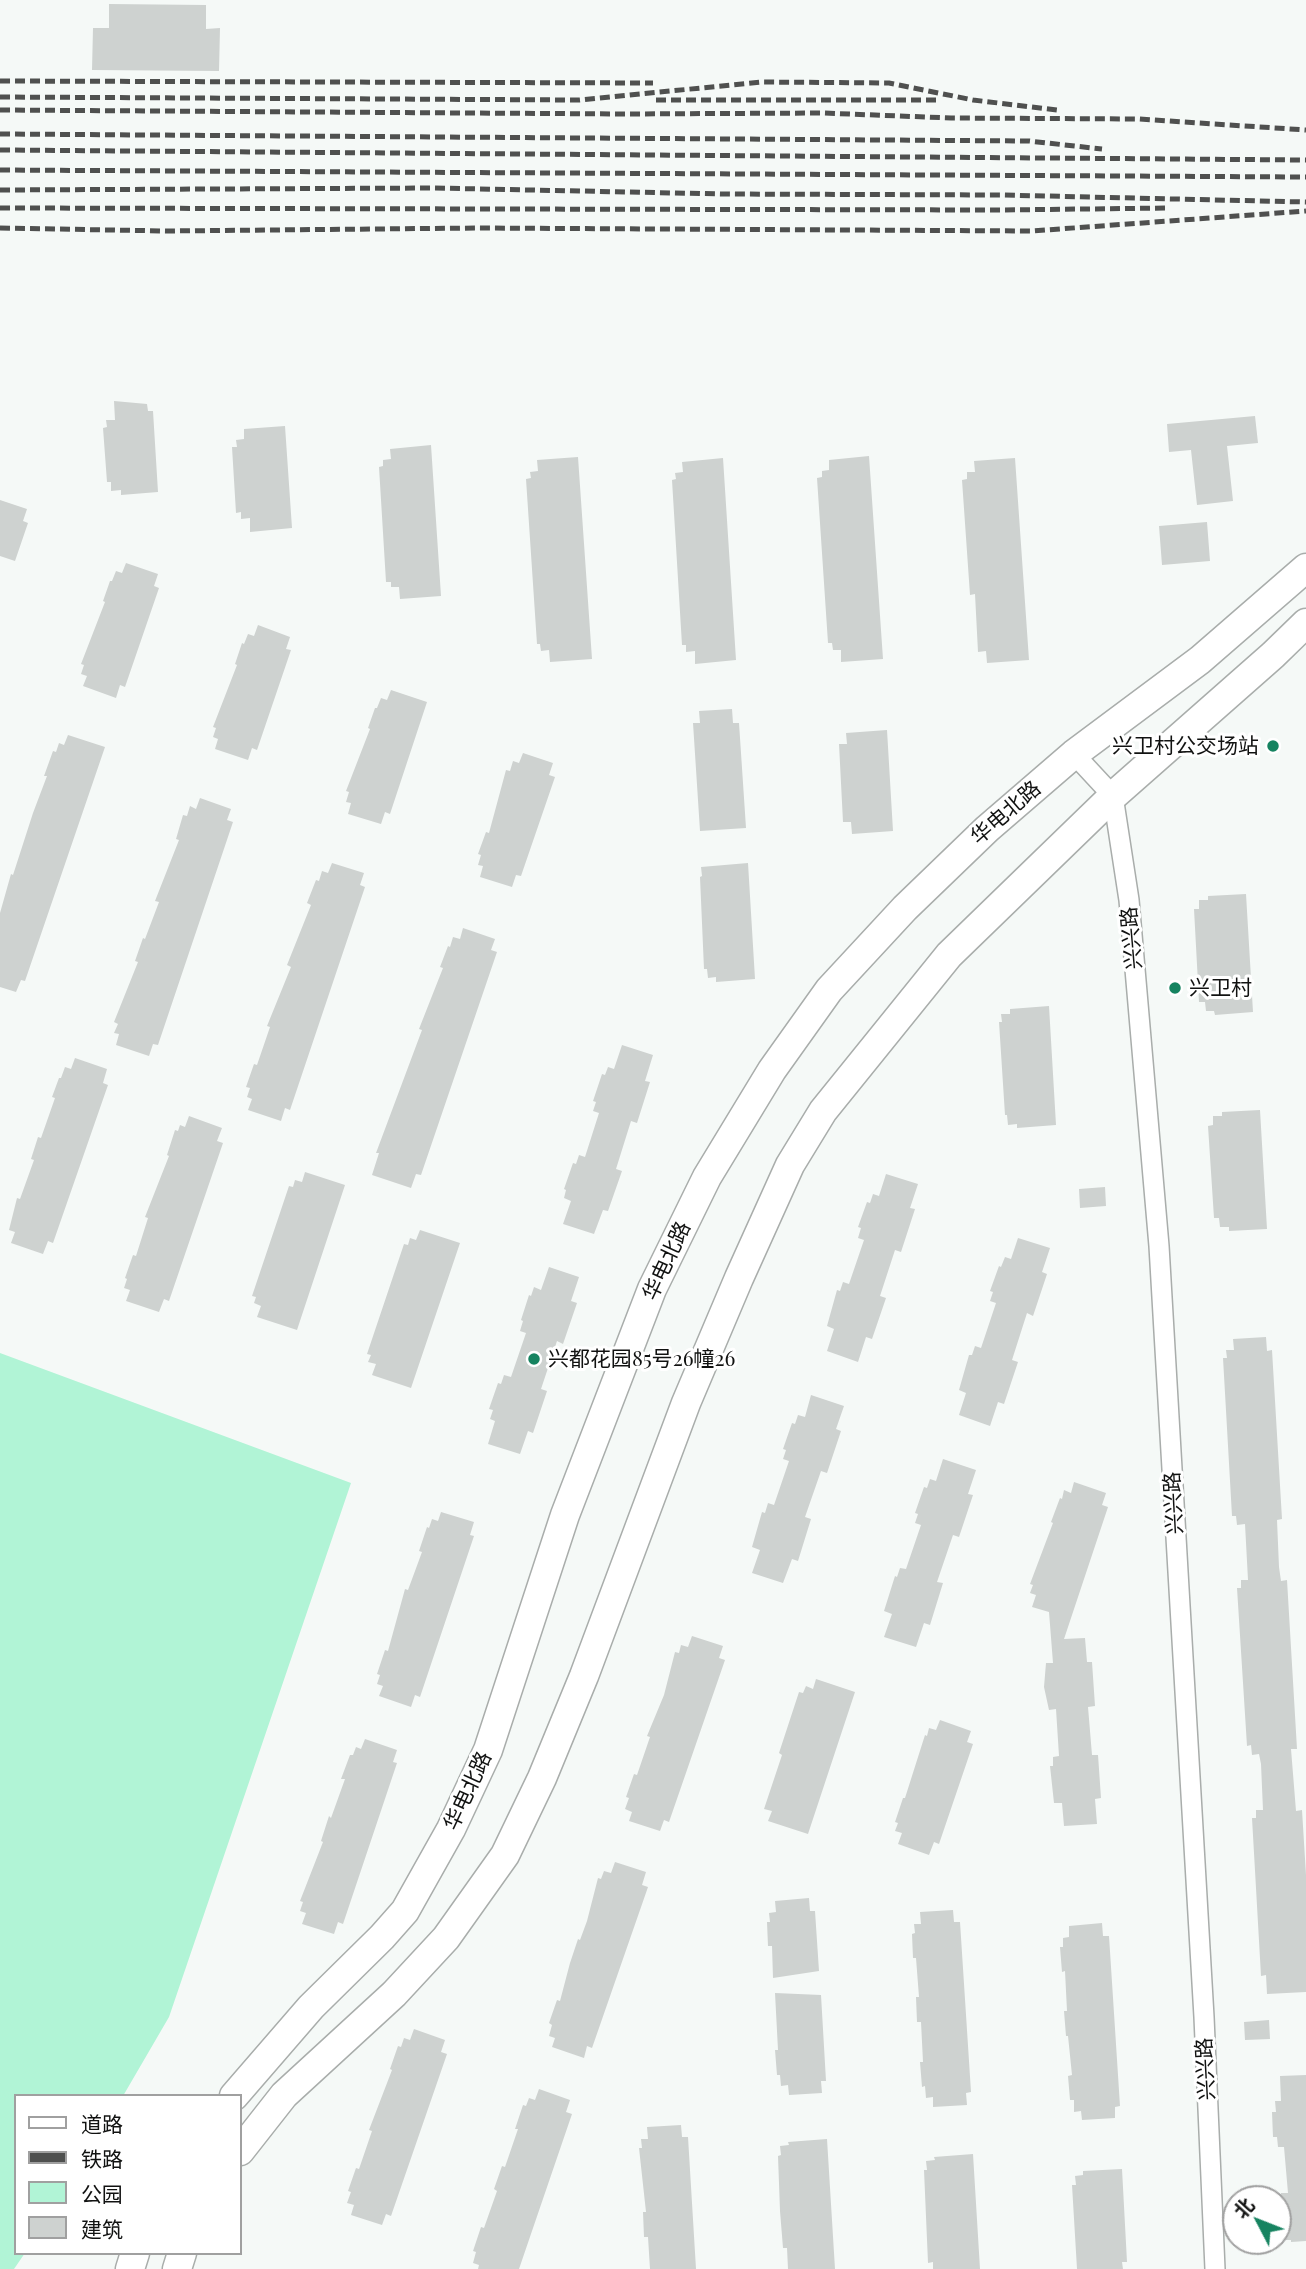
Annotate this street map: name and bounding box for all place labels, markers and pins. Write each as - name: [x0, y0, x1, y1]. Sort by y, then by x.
- place label: 兴卫村公交场站: [1112, 733, 1259, 759]
- marker: 兴卫村公交场站: [1265, 738, 1281, 754]
- place label: 兴卫村: [1189, 975, 1252, 1001]
- marker: 兴卫村: [1167, 980, 1183, 996]
- place label: 兴都花园85号26幢26: [548, 1346, 735, 1372]
- marker: 兴都花园85号26幢26: [526, 1351, 542, 1367]

